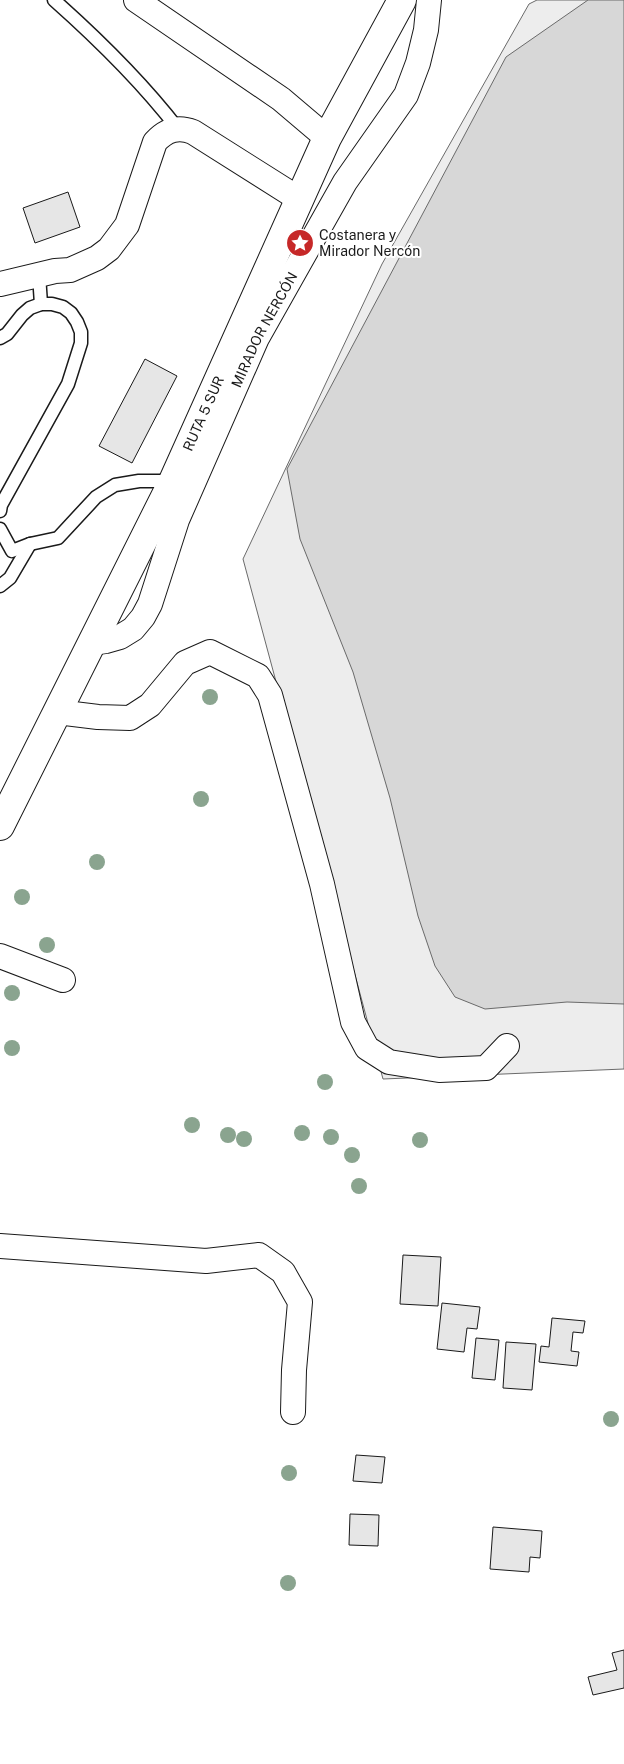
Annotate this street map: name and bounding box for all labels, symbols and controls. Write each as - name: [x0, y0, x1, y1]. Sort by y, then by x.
- place label: Costanera y Mirador Nercón: [319, 227, 420, 259]
- place icon: Costanera y Mirador Nercón: [285, 228, 315, 258]
- street label: MIRADOR NERCÓN: [228, 269, 301, 390]
- street label: RUTA 5 SUR: [180, 373, 227, 453]

